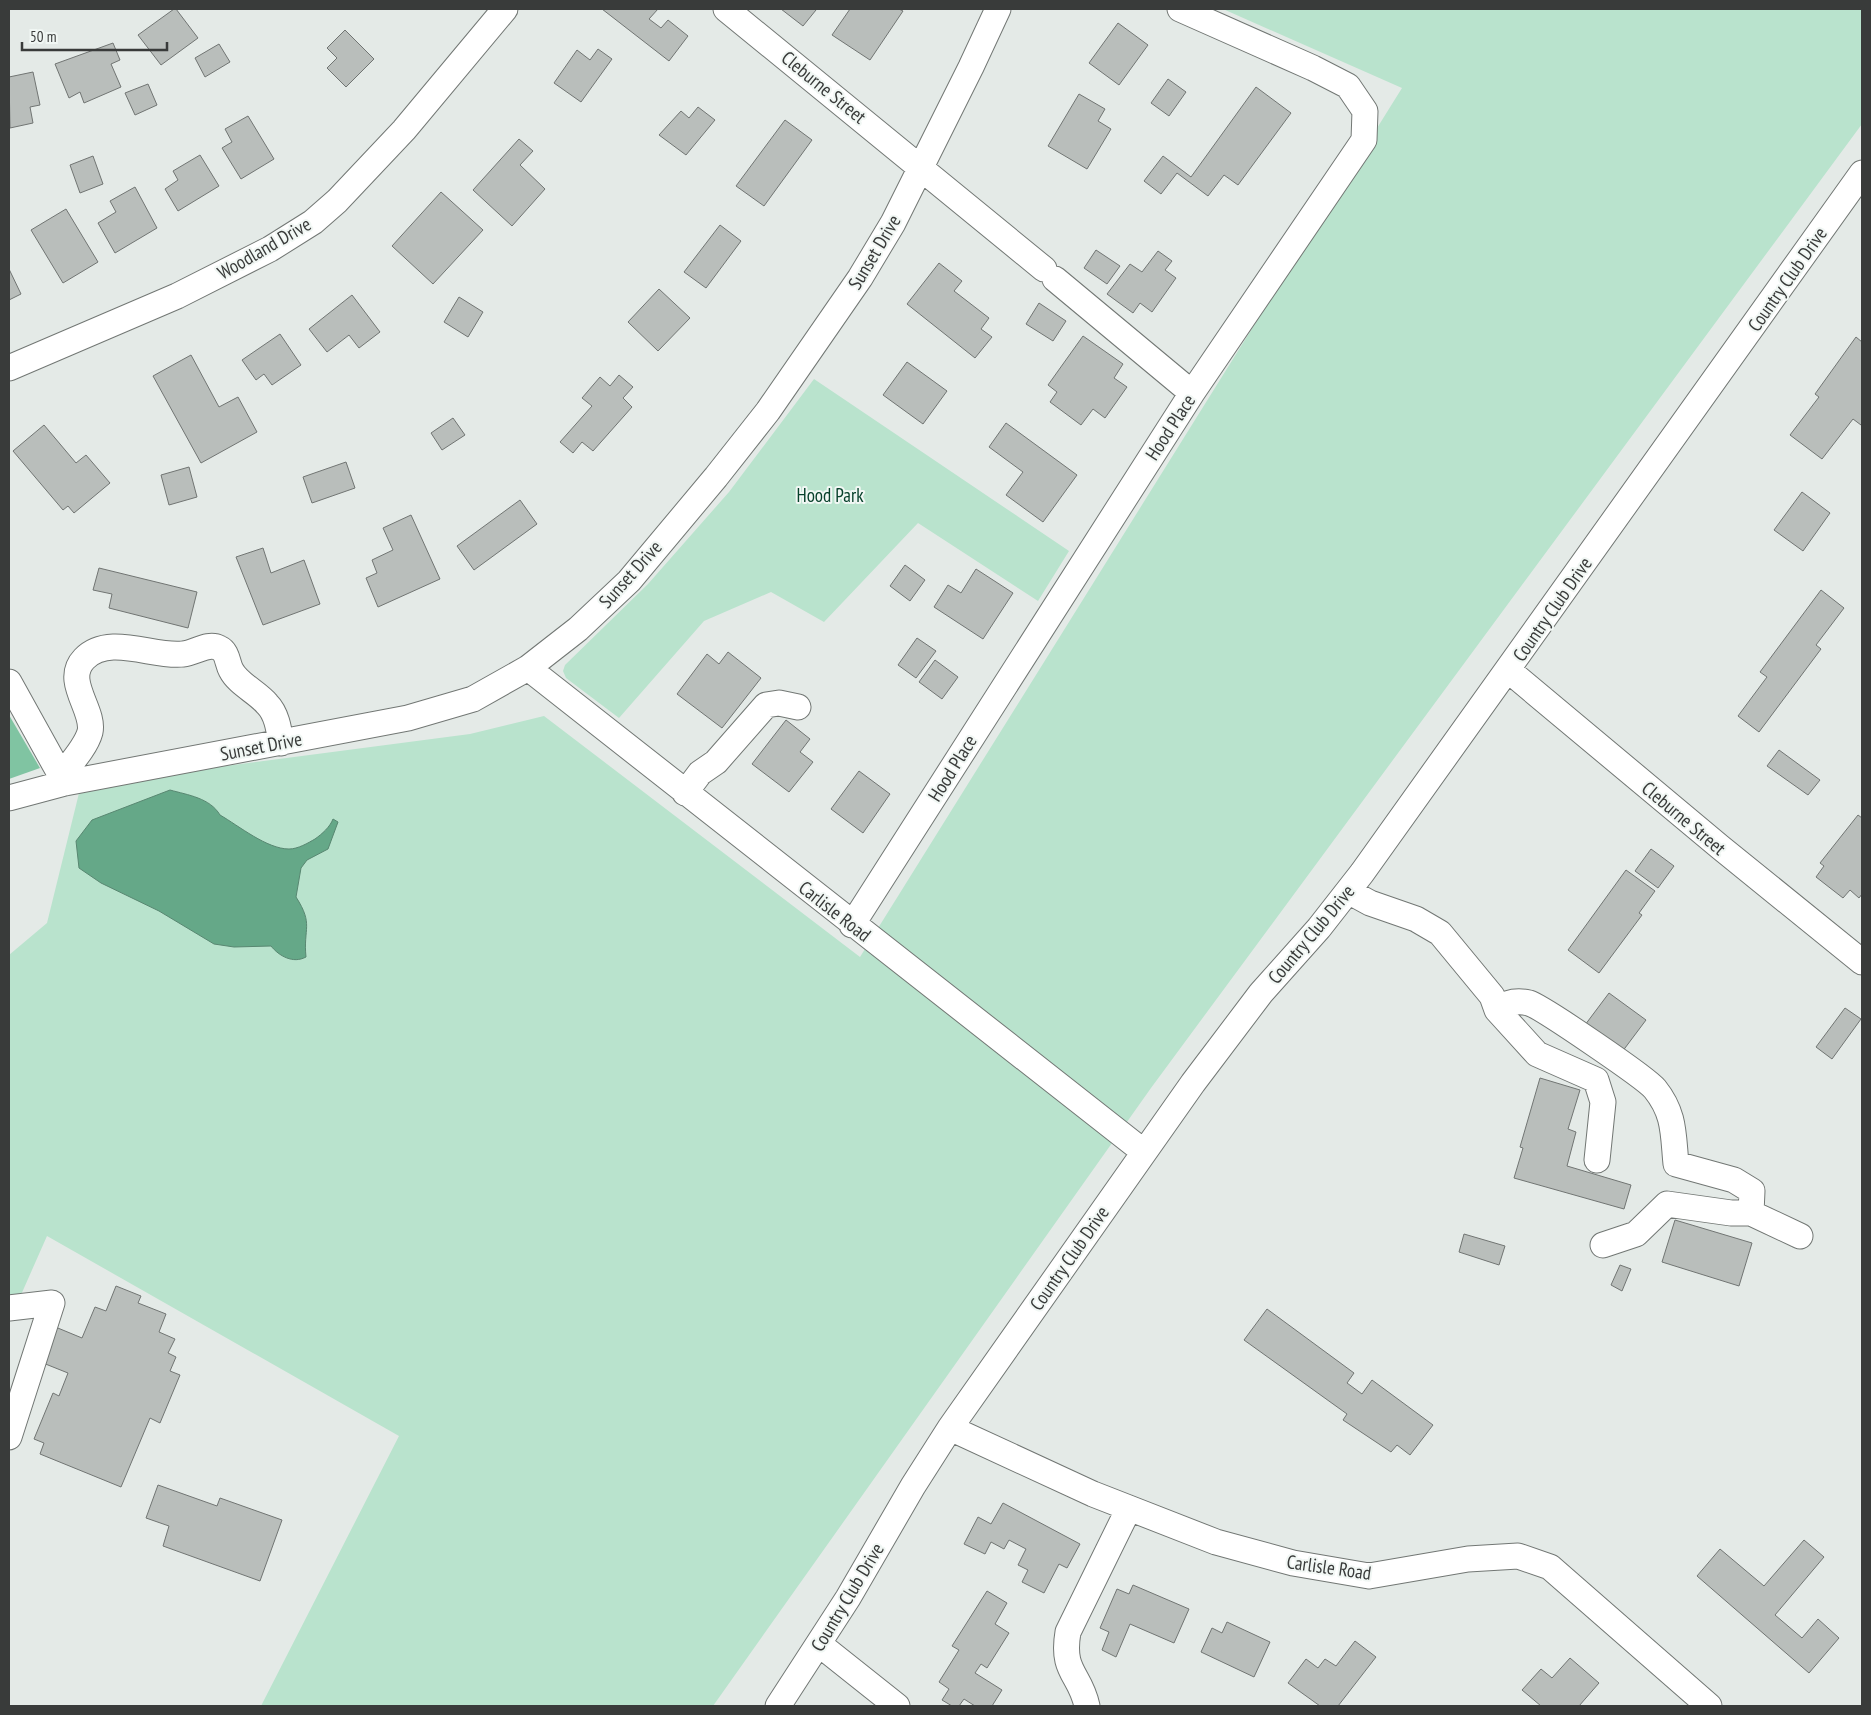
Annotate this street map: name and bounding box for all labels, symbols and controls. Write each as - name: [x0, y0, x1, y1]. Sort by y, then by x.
- scale bar: [22, 20, 168, 52]
- text: 50 m: [30, 27, 56, 46]
- street label: Cleburne Street: [777, 46, 872, 129]
- street label: Sunset Drive: [842, 210, 906, 294]
- street label: Woodland Drive: [213, 212, 315, 284]
- street label: Country Club Drive: [1742, 222, 1832, 336]
- street label: Hood Place: [1140, 389, 1200, 464]
- park label: Hood Park: [796, 483, 864, 507]
- street label: Sunset Drive: [593, 535, 667, 613]
- street label: Country Club Drive: [1507, 552, 1597, 666]
- street label: Sunset Drive: [218, 726, 304, 766]
- street label: Hood Place: [922, 730, 982, 806]
- street label: Cleburne Street: [1637, 776, 1731, 861]
- street label: Carlisle Road: [794, 875, 876, 947]
- street label: Country Club Drive: [1263, 879, 1360, 989]
- street label: Country Club Drive: [1024, 1201, 1114, 1315]
- street label: Country Club Drive: [805, 1538, 889, 1656]
- street label: Carlisle Road: [1285, 1549, 1373, 1585]

